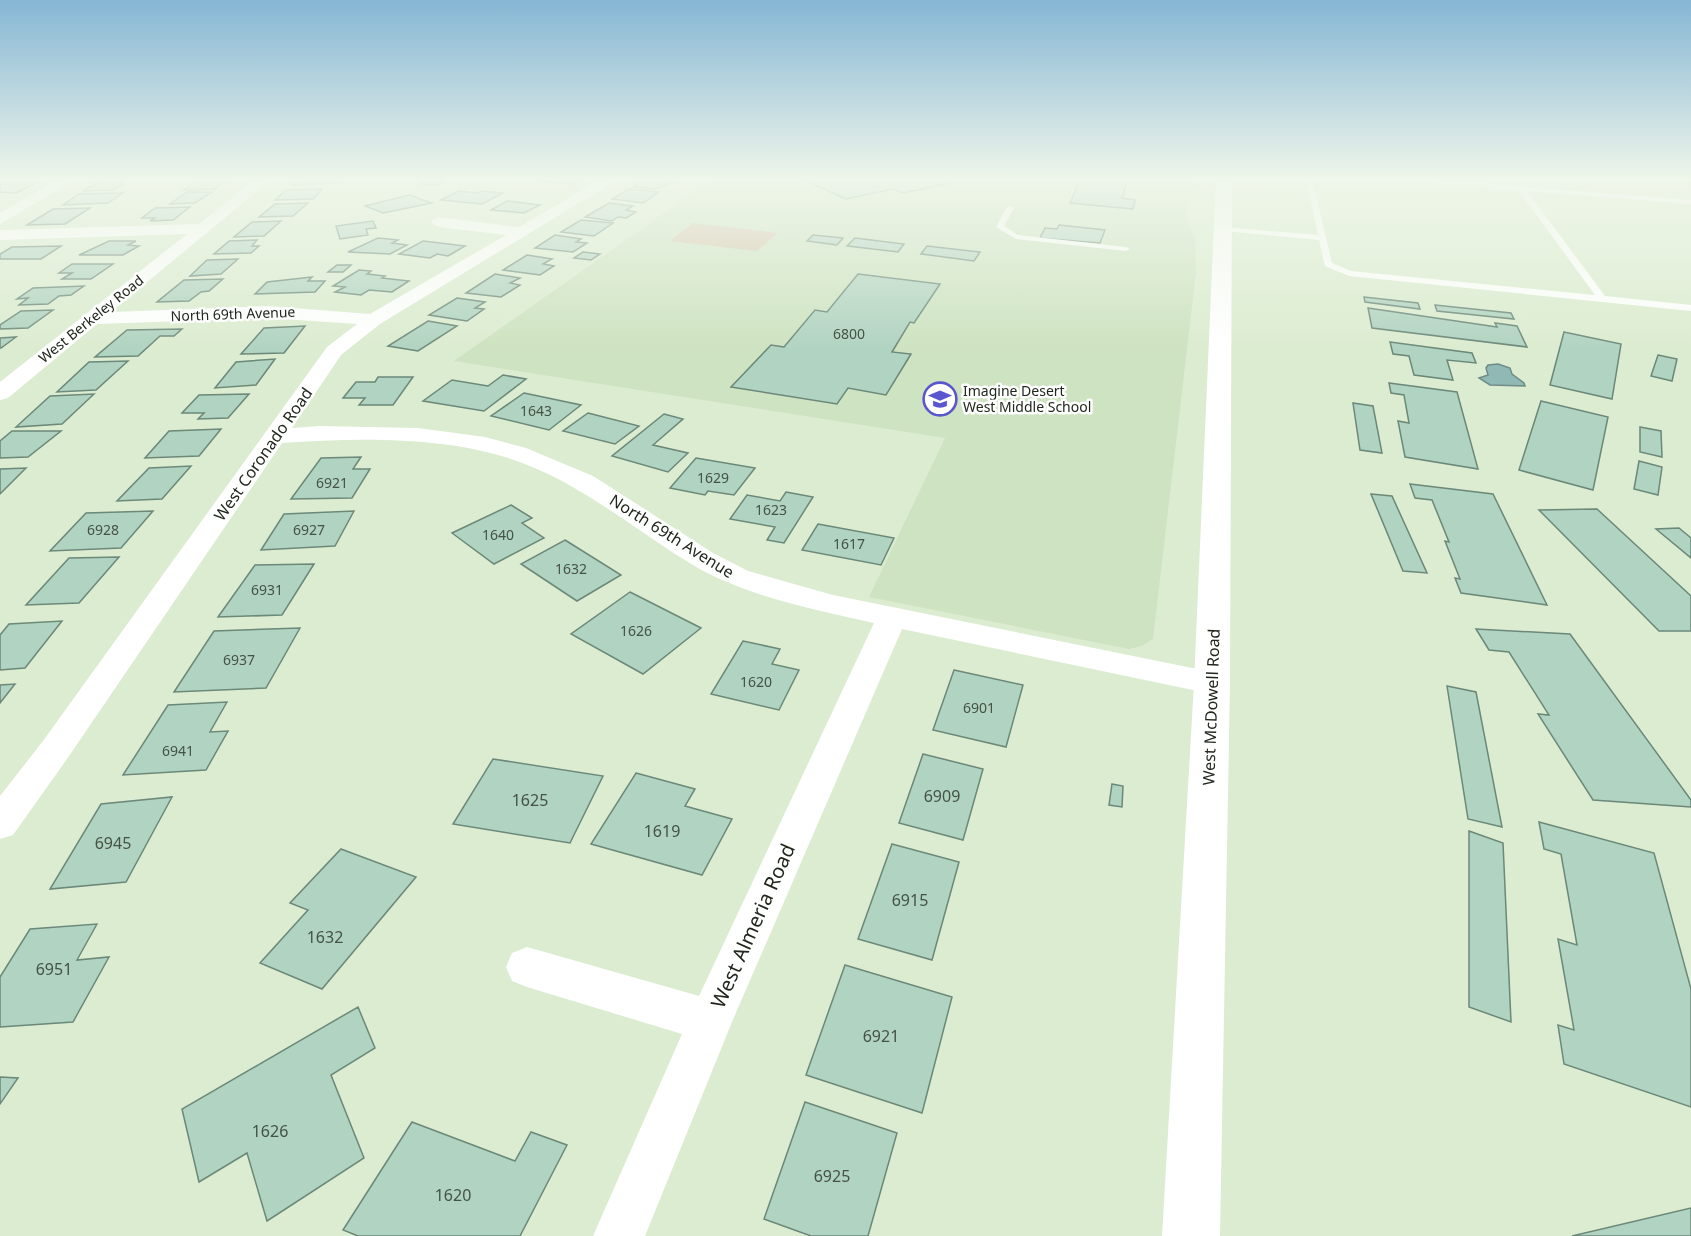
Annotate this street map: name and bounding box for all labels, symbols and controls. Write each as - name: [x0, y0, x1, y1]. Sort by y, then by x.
- street label: West Berkeley Road: [34, 270, 147, 367]
- street label: North 69th Avenue: [170, 302, 296, 325]
- house number: 6800: [833, 324, 865, 343]
- school or university icon: Imagine Desert West Middle School: [922, 381, 958, 417]
- place label: Imagine Desert West Middle School: [963, 381, 1091, 416]
- street label: West Coronado Road: [209, 383, 317, 525]
- house number: 1643: [520, 401, 552, 420]
- house number: 1629: [697, 468, 729, 487]
- house number: 6921: [316, 473, 348, 492]
- street label: North 69th Avenue: [606, 489, 738, 583]
- house number: 1623: [755, 500, 787, 519]
- house number: 6928: [87, 520, 119, 539]
- house number: 6927: [293, 520, 325, 539]
- house number: 1640: [482, 525, 514, 544]
- house number: 1617: [833, 534, 865, 553]
- house number: 1632: [555, 559, 587, 578]
- house number: 6931: [251, 580, 283, 599]
- house number: 1626: [620, 621, 652, 640]
- street label: West McDowell Road: [1197, 628, 1225, 786]
- house number: 6937: [223, 650, 255, 669]
- house number: 1620: [740, 672, 772, 691]
- house number: 6901: [963, 698, 995, 717]
- house number: 6941: [162, 741, 194, 760]
- house number: 6909: [924, 785, 960, 807]
- house number: 1625: [512, 789, 548, 811]
- house number: 1619: [644, 820, 680, 842]
- house number: 6945: [95, 832, 131, 854]
- street label: West Almeria Road: [704, 839, 801, 1012]
- house number: 6915: [892, 889, 928, 911]
- house number: 1632: [307, 926, 343, 948]
- house number: 6951: [36, 958, 72, 980]
- house number: 6921: [863, 1025, 899, 1047]
- house number: 1626: [252, 1120, 288, 1142]
- house number: 6925: [814, 1165, 850, 1187]
- house number: 1620: [435, 1184, 471, 1206]

